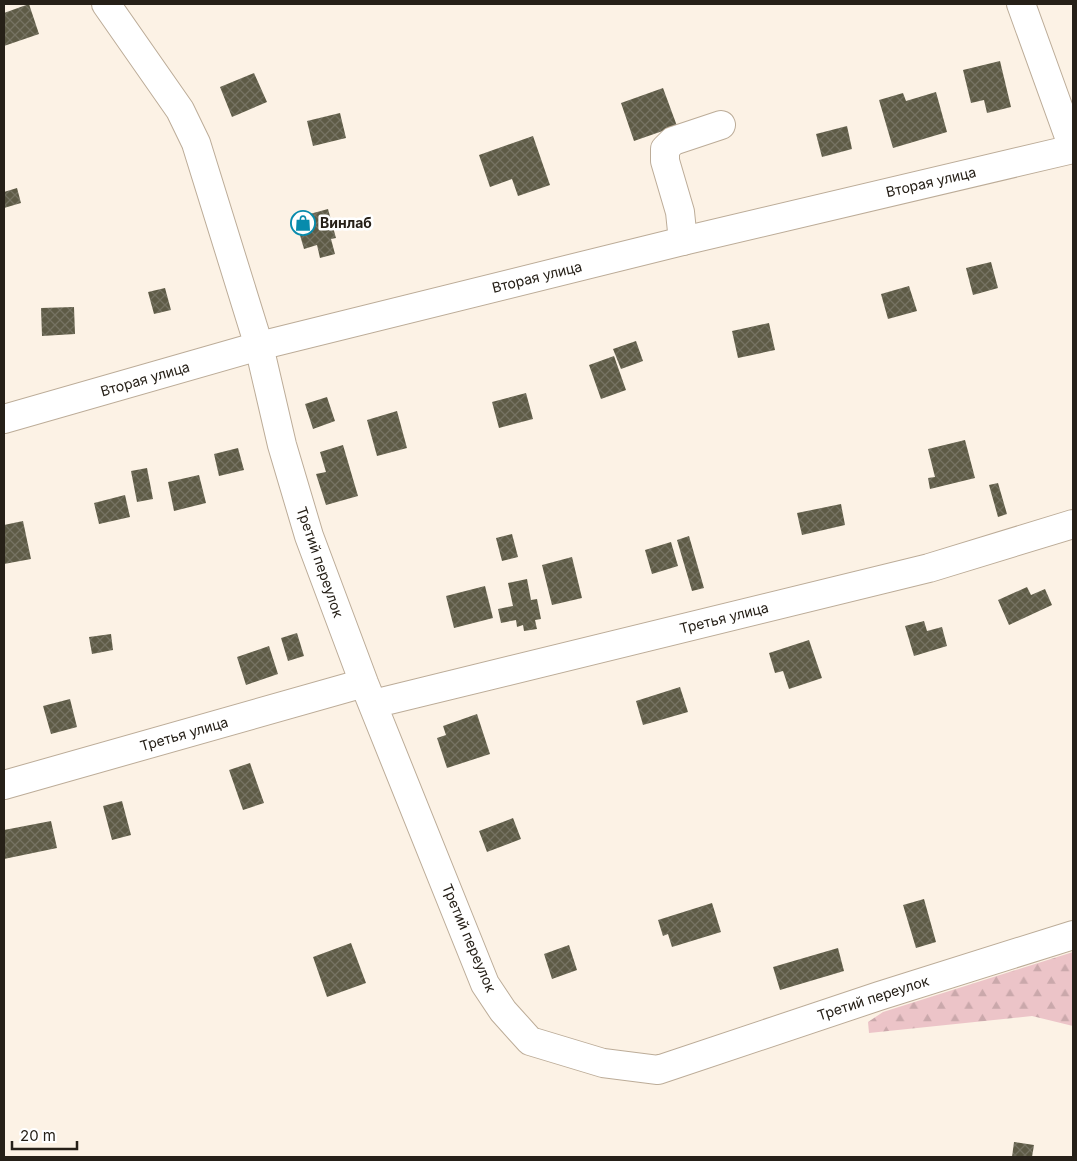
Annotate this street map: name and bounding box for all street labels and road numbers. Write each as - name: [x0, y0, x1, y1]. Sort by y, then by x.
- street label: Вторая улица: [884, 163, 978, 200]
- street label: Вторая улица: [490, 257, 584, 296]
- street label: Вторая улица: [98, 358, 191, 399]
- street label: Третий переулок: [293, 504, 348, 620]
- street label: Третья улица: [678, 598, 770, 637]
- street label: Третья улица: [138, 713, 230, 754]
- street label: Третий переулок: [439, 881, 500, 995]
- street label: Третий переулок: [815, 971, 931, 1024]

